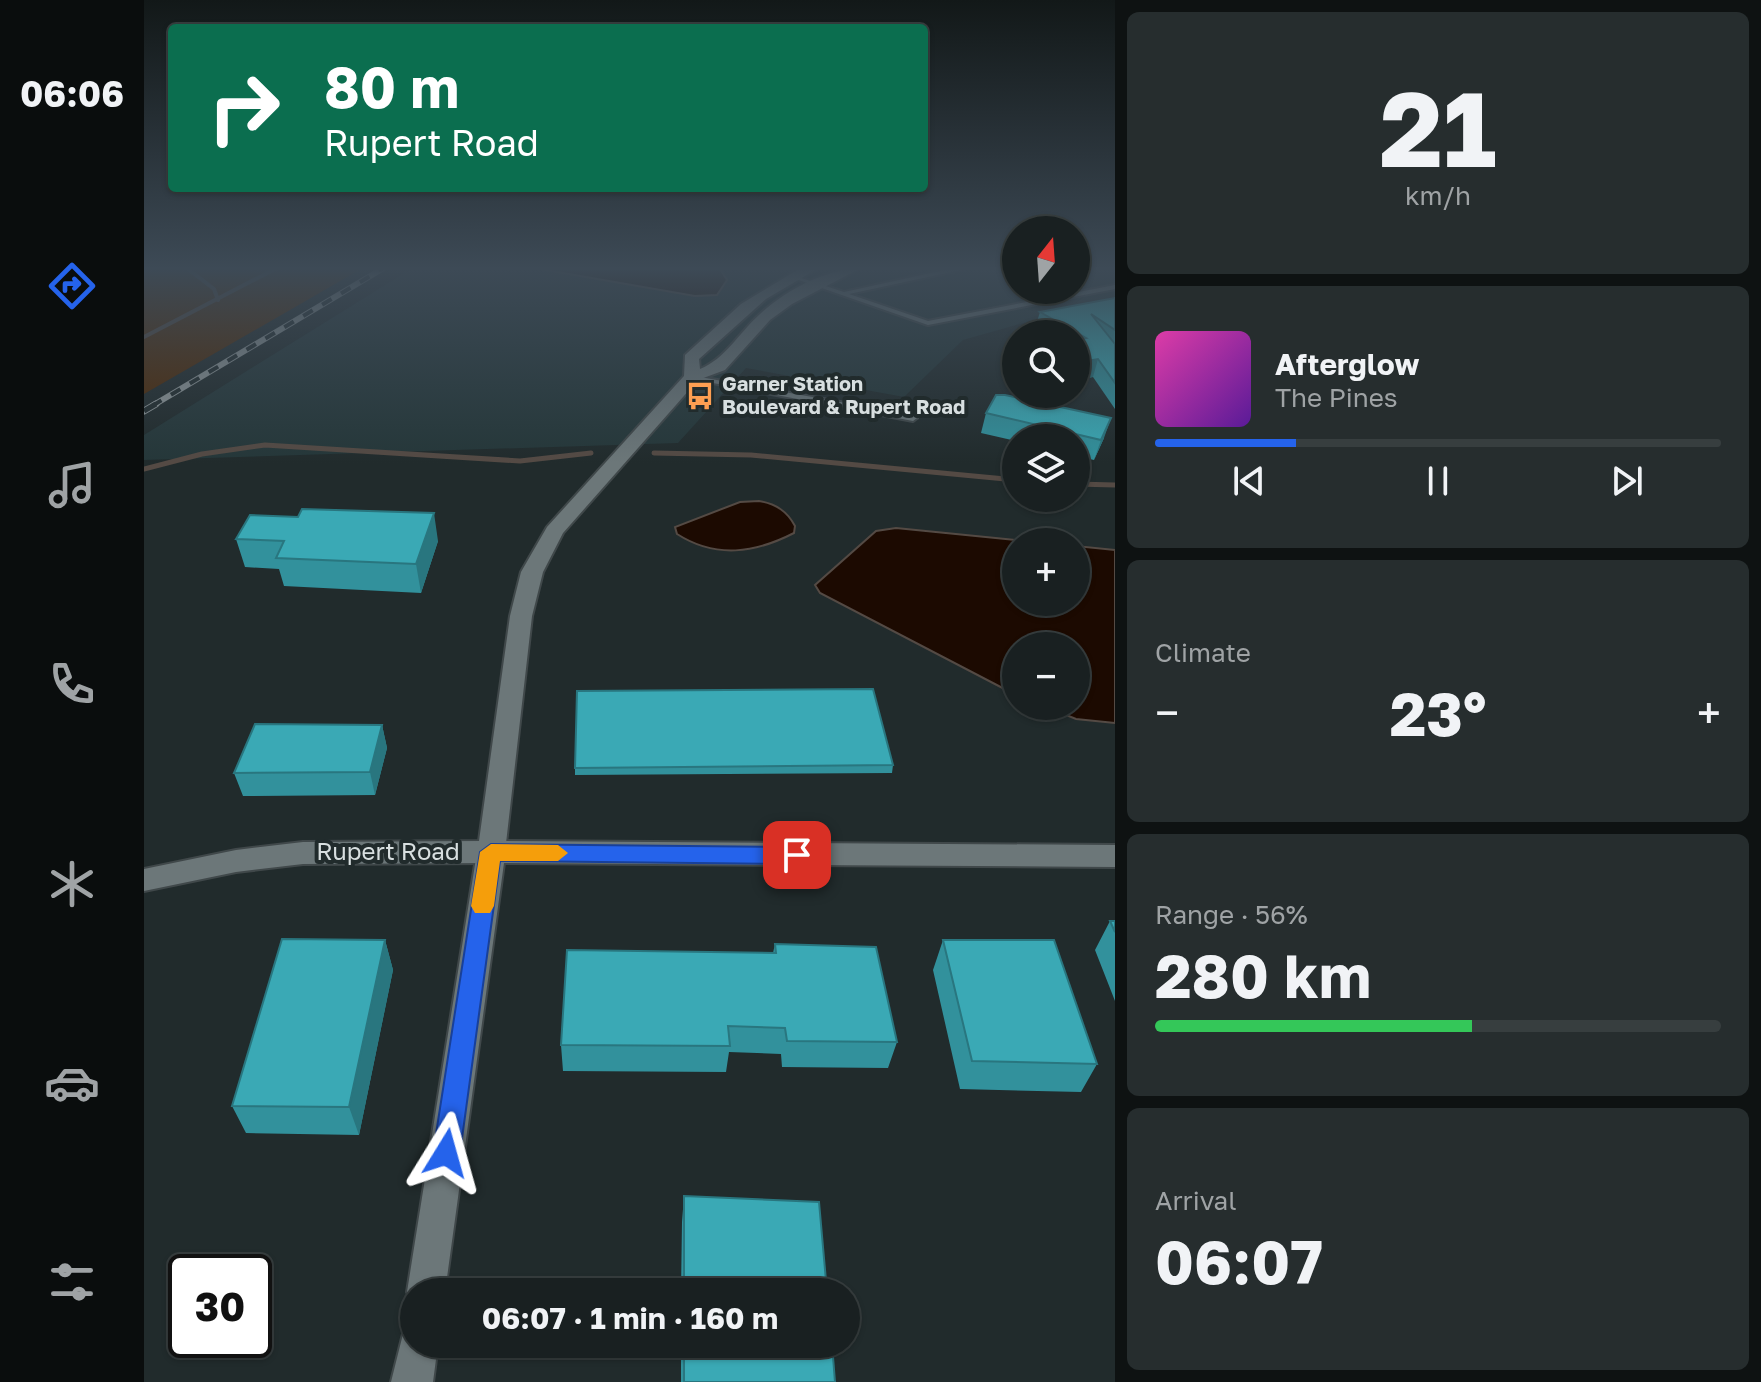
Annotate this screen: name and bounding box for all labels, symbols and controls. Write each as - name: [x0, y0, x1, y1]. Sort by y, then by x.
- text: 80 m: [324, 53, 459, 120]
- icon: right: [192, 56, 296, 160]
- text: 21: [1379, 65, 1497, 190]
- text: 06:06: [20, 72, 124, 115]
- text: Rupert Road: [324, 121, 539, 164]
- text: km/h: [1405, 180, 1471, 211]
- north arrow: [1002, 216, 1090, 304]
- map controls: [1002, 216, 1090, 720]
- icon: directions: [44, 258, 100, 314]
- button: search: [1002, 320, 1090, 408]
- text: Afterglow: [1275, 346, 1419, 382]
- place label: Garner Station Boulevard & Rupert Road: [722, 371, 965, 418]
- bus stop icon: Garner Station Boulevard & Rupert Road: [685, 381, 715, 411]
- text: The Pines: [1275, 382, 1398, 413]
- button: layers: [1002, 424, 1090, 512]
- icon: music: [44, 457, 100, 513]
- icon: previous: [1227, 459, 1271, 503]
- icon: pause: [1416, 459, 1460, 503]
- icon: next: [1605, 459, 1649, 503]
- button: +: [1002, 528, 1090, 616]
- button: −: [1002, 632, 1090, 720]
- text: Climate: [1155, 637, 1251, 668]
- icon: phone: [44, 656, 100, 712]
- text: 23°: [1390, 677, 1486, 749]
- text: −: [1155, 686, 1179, 739]
- text: +: [1697, 686, 1721, 739]
- pin: [763, 821, 831, 889]
- icon: arrive: [775, 833, 819, 877]
- street label: Rupert Road: [316, 836, 460, 865]
- icon: climate: [44, 856, 100, 912]
- text: Range · 56%: [1155, 899, 1308, 930]
- text: 280 km: [1155, 939, 1371, 1011]
- icon: car: [44, 1055, 100, 1111]
- position arrow: [404, 1111, 488, 1195]
- text: Arrival: [1155, 1185, 1236, 1216]
- text: 06:07: [1155, 1225, 1323, 1297]
- icon: filters: [44, 1254, 100, 1310]
- speed limit sign: 30: [168, 1254, 272, 1358]
- text: 06:07 · 1 min · 160 m: [482, 1300, 778, 1336]

